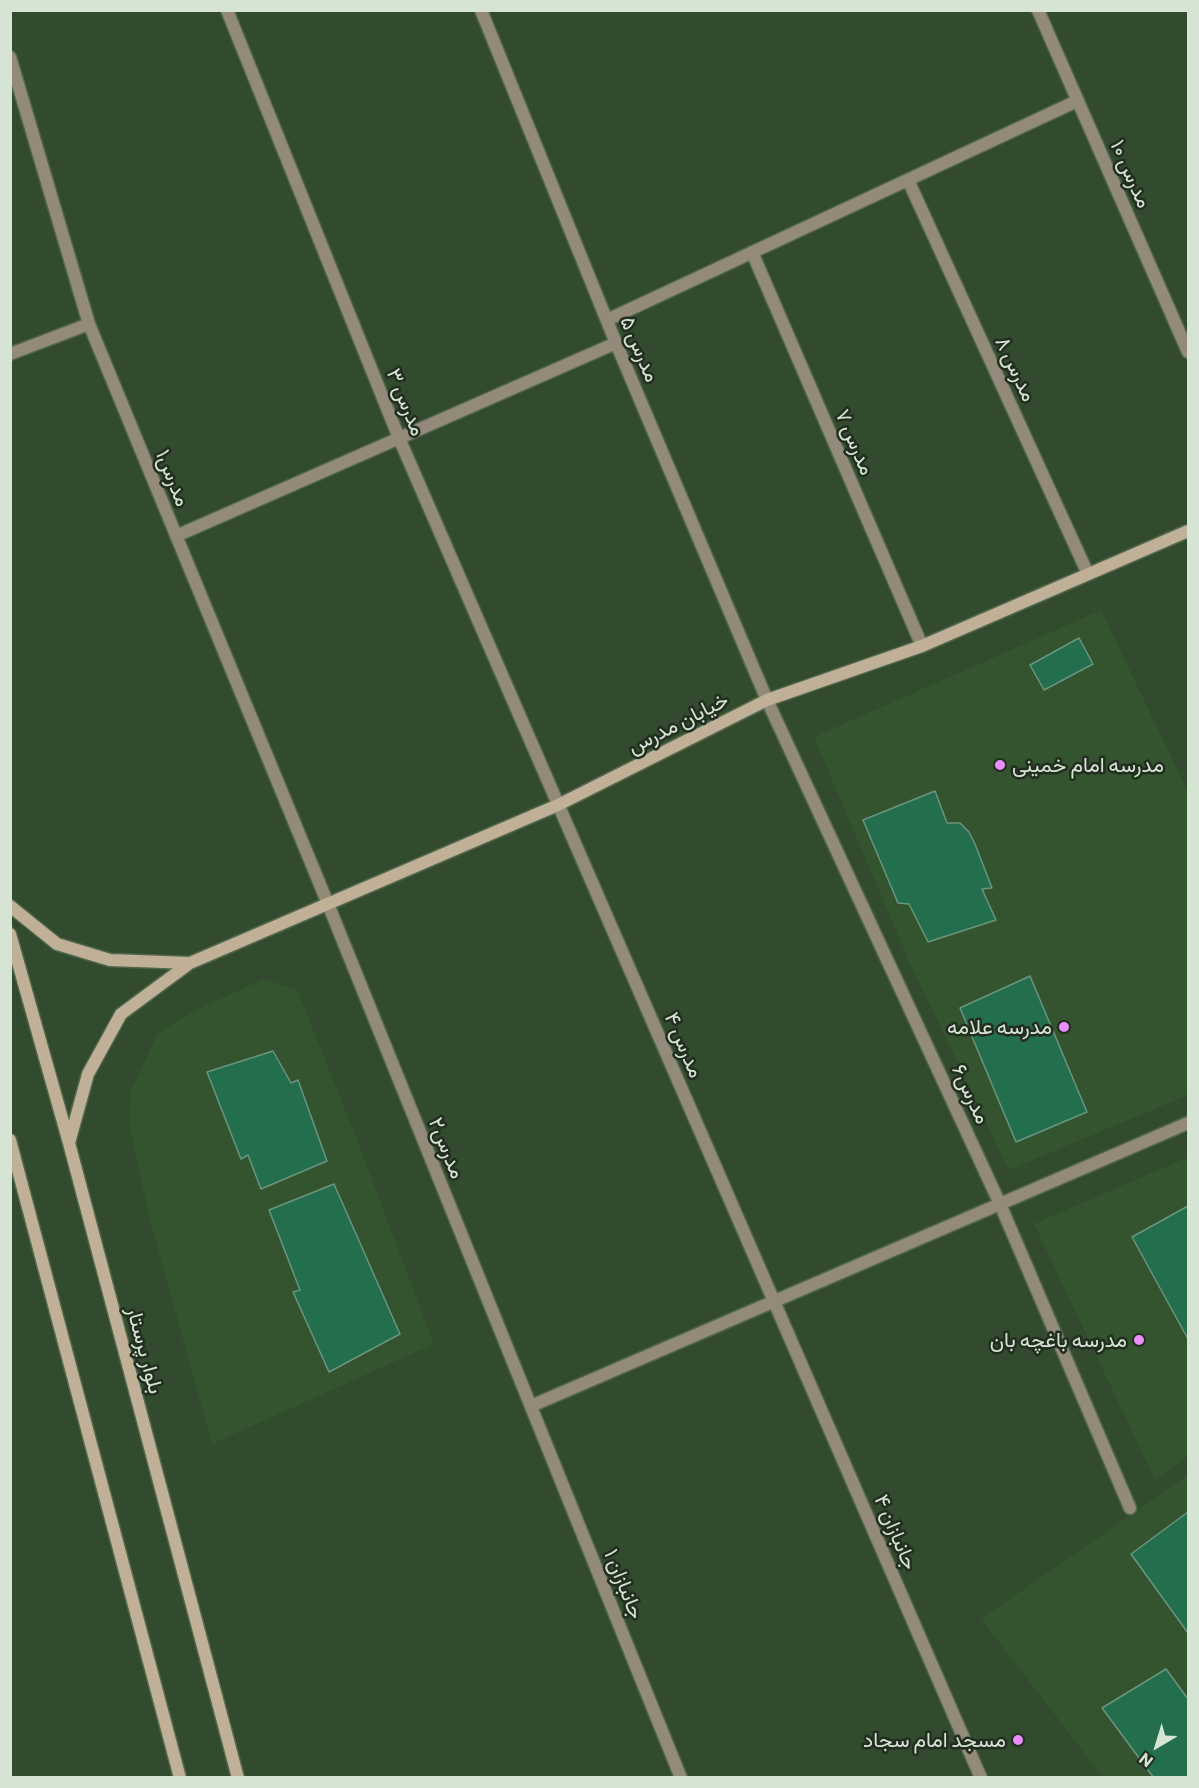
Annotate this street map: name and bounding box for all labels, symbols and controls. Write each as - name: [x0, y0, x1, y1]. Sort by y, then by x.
- street label: مدرس ۱۰: [1105, 136, 1157, 212]
- street label: مدرس ۵: [615, 312, 665, 386]
- street label: مدرس ۸: [990, 332, 1042, 406]
- street label: مدرس ۳: [381, 365, 431, 439]
- street label: مدرس ۷: [830, 405, 880, 479]
- street label: مدرس۱: [150, 446, 196, 510]
- street label: خیابان مدرس: [623, 687, 733, 759]
- place label: مدرسه امام خمینی: [1012, 752, 1164, 778]
- marker: مدرسه امام خمینی: [993, 758, 1007, 772]
- street label: مدرس ۴: [659, 1008, 709, 1082]
- place label: مدرسه علامه: [947, 1014, 1052, 1040]
- marker: مدرسه علامه: [1057, 1020, 1071, 1034]
- street label: مدرس۶: [946, 1060, 996, 1128]
- street label: مدرس۲: [423, 1114, 471, 1182]
- street label: بلوار پرستار: [121, 1304, 169, 1396]
- place label: مدرسه باغچه بان: [990, 1327, 1127, 1353]
- marker: مدرسه باغچه بان: [1132, 1333, 1146, 1347]
- street label: جانبازان ۴: [869, 1491, 923, 1573]
- street label: جانبازان ۱: [599, 1545, 649, 1623]
- north arrow: [1127, 1716, 1187, 1776]
- place label: مسجد امام سجاد: [863, 1727, 1006, 1753]
- marker: مسجد امام سجاد: [1011, 1733, 1025, 1747]
- text: N: [1135, 1749, 1156, 1772]

